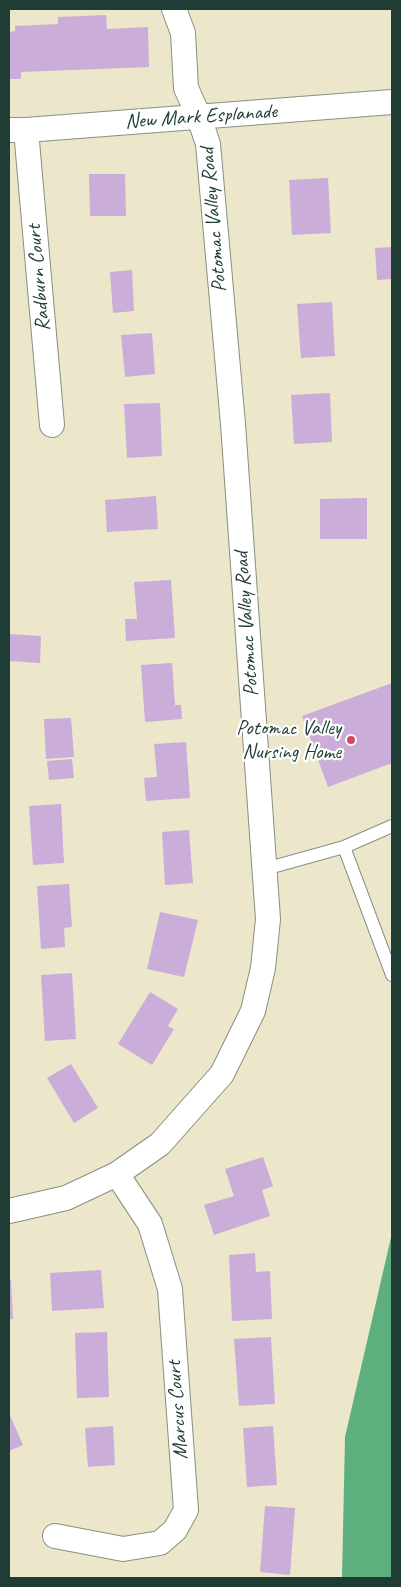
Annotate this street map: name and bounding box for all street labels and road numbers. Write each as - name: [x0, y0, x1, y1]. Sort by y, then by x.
- street label: New Mark Esplanade: [124, 99, 278, 135]
- street label: Potomac Valley Road: [195, 147, 233, 293]
- street label: Radburn Court: [22, 224, 56, 332]
- street label: Potomac Valley Road: [229, 551, 265, 697]
- street label: Marcus Court: [162, 1360, 194, 1460]

